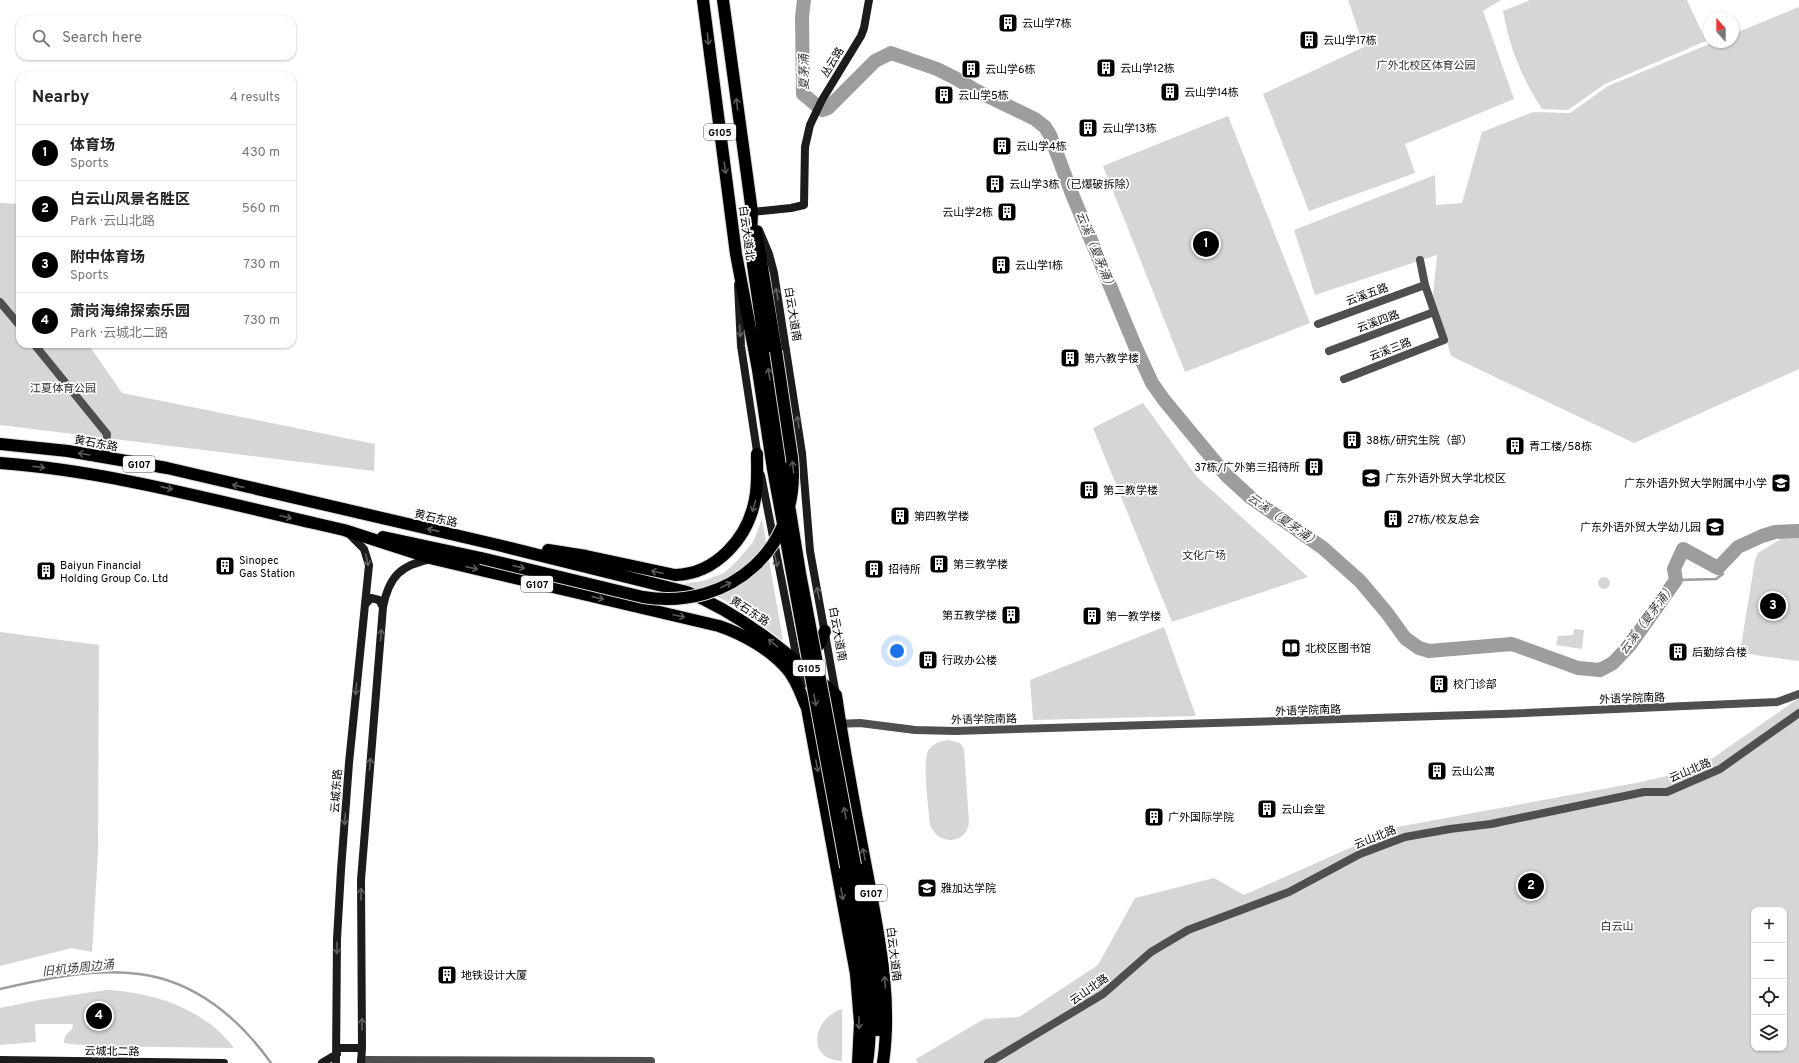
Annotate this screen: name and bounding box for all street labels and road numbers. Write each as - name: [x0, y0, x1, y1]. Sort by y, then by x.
- street label: 丛云路: [818, 45, 848, 80]
- road number: G105: [704, 124, 736, 140]
- street label: 白云大道北: [735, 205, 757, 261]
- street label: 云溪五路: [1344, 281, 1390, 309]
- street label: 白云大道南: [781, 286, 803, 342]
- street label: 云溪四路: [1355, 308, 1401, 336]
- street label: 云溪三路: [1367, 336, 1413, 364]
- street label: 黄石东路: [73, 433, 119, 455]
- road number: G107: [123, 456, 155, 472]
- street label: 黄石东路: [413, 507, 459, 531]
- road number: G107: [521, 576, 553, 592]
- street label: 黄石东路: [727, 594, 772, 630]
- street label: 白云大道南: [825, 606, 849, 662]
- road number: G105: [793, 660, 825, 676]
- street label: 外语学院南路: [1599, 691, 1665, 707]
- street label: 外语学院南路: [1275, 703, 1341, 719]
- street label: 外语学院南路: [951, 712, 1017, 728]
- street label: 云山北路: [1667, 756, 1713, 786]
- street label: 云城东路: [328, 769, 346, 814]
- street label: 云山北路: [1352, 823, 1398, 853]
- road number: G107: [855, 885, 887, 901]
- street label: 白云大道南: [883, 926, 903, 982]
- street label: 云山北路: [1068, 971, 1112, 1008]
- street label: 云城北二路: [84, 1045, 140, 1059]

